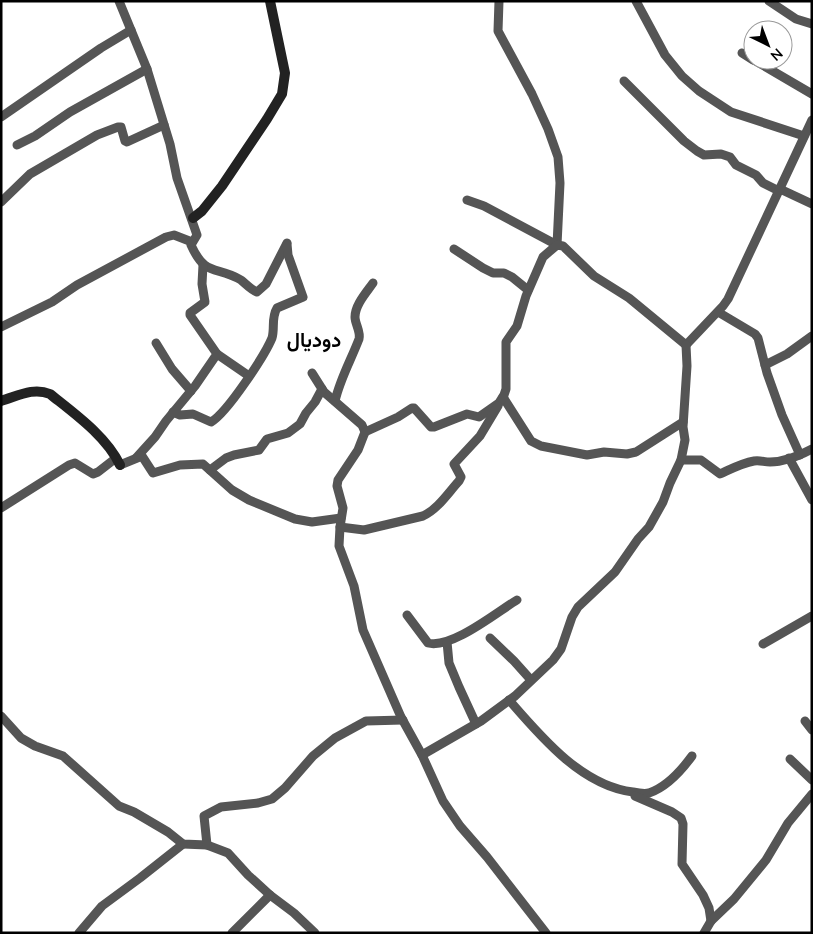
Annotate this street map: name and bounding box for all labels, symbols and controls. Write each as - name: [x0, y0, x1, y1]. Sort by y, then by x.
- north arrow: [743, 20, 793, 70]
- text: N: [766, 44, 787, 65]
- district label: دودیال: [287, 327, 341, 354]

